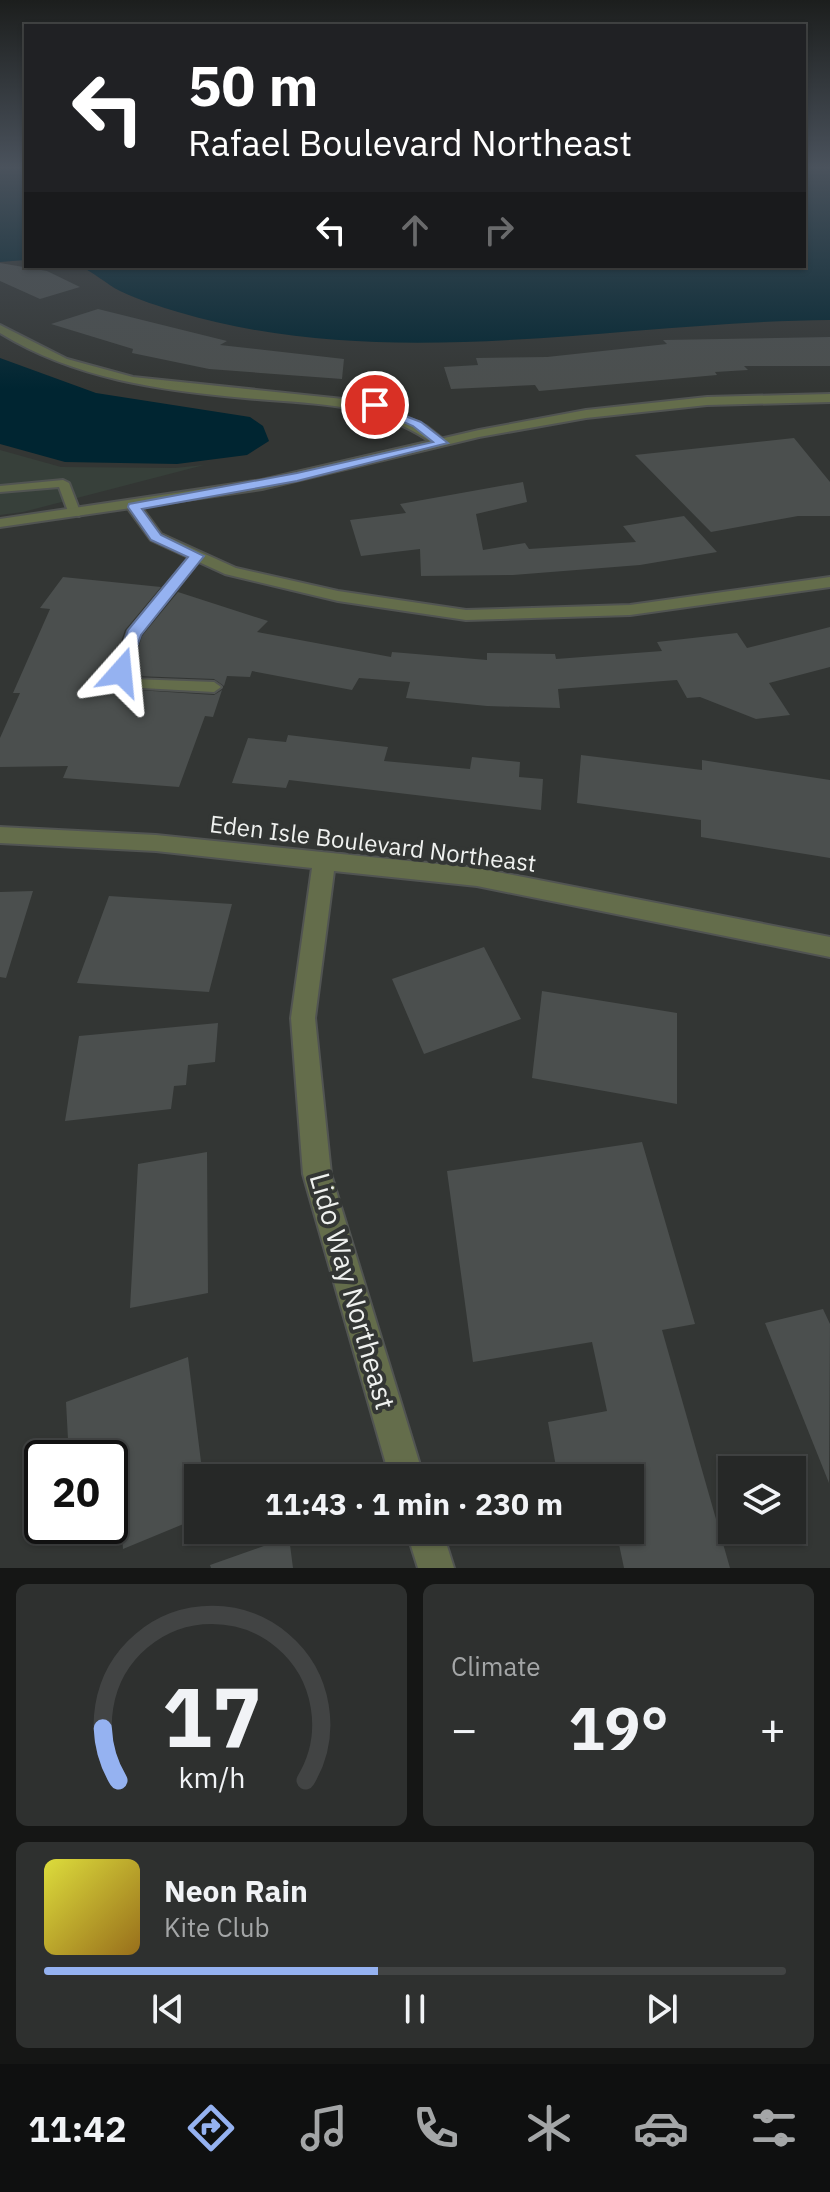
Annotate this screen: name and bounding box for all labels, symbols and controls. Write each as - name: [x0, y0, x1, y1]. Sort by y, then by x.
- text: 50 m: [188, 49, 318, 121]
- icon: left: [56, 56, 160, 160]
- text: Rafael Boulevard Northeast: [188, 119, 632, 166]
- icon: left: [309, 208, 353, 252]
- icon: ahead: [393, 208, 437, 252]
- icon: right: [477, 208, 521, 252]
- pin: [341, 371, 409, 439]
- icon: arrive: [353, 383, 397, 427]
- position arrow: [79, 630, 163, 714]
- street label: Eden Isle Boulevard Northeast: [208, 807, 538, 879]
- street label: Lido Way Northeast: [301, 1168, 405, 1414]
- speed limit sign: 20: [24, 1440, 128, 1544]
- map controls: [718, 1456, 806, 1544]
- button: layers: [718, 1456, 806, 1544]
- text: 11:43 · 1 min · 230 m: [265, 1484, 563, 1523]
- text: Climate: [451, 1649, 541, 1683]
- text: 17: [162, 1662, 261, 1770]
- text: 19°: [568, 1688, 669, 1767]
- text: −: [451, 1700, 477, 1757]
- text: +: [760, 1700, 786, 1757]
- text: km/h: [178, 1759, 245, 1796]
- text: Neon Rain: [164, 1871, 308, 1910]
- text: Kite Club: [164, 1910, 269, 1944]
- icon: previous: [146, 1987, 190, 2031]
- icon: pause: [393, 1987, 437, 2031]
- icon: next: [640, 1987, 684, 2031]
- icon: directions: [183, 2100, 239, 2156]
- icon: music: [296, 2100, 352, 2156]
- icon: phone: [408, 2100, 464, 2156]
- icon: climate: [521, 2100, 577, 2156]
- icon: car: [633, 2100, 689, 2156]
- icon: filters: [746, 2100, 802, 2156]
- text: 11:42: [28, 2105, 127, 2152]

